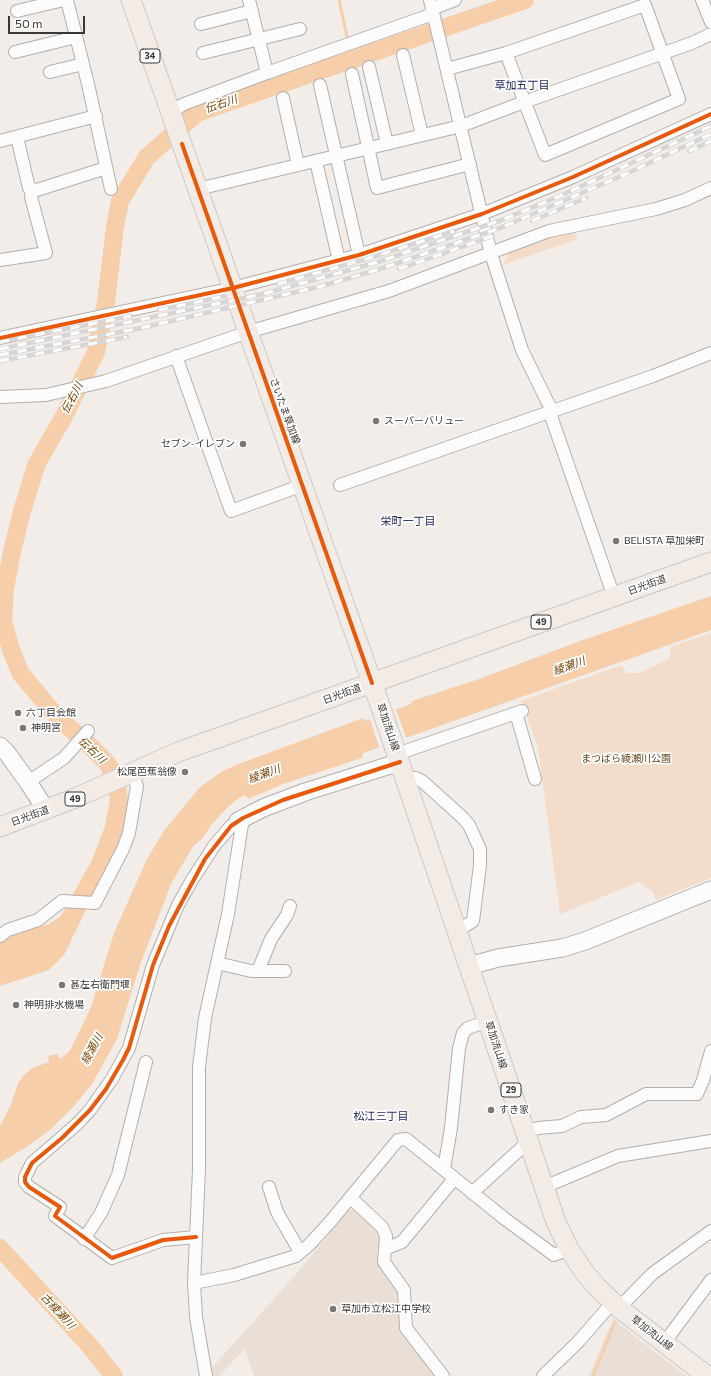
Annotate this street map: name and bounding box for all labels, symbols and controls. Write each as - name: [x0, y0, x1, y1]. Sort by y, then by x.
- scale bar: [10, 8, 87, 34]
- text: 50 m: [15, 16, 43, 30]
- road number: 34: [140, 49, 160, 63]
- district label: 草加五丁目: [495, 78, 549, 92]
- water label: 伝右川: [203, 92, 239, 116]
- street label: さいたま草加線: [267, 376, 303, 446]
- water label: 伝右川: [58, 380, 86, 416]
- place label: スーパーバリュー: [384, 415, 464, 427]
- marker: スーパーバリュー: [371, 416, 381, 426]
- place label: セブン-イレブン: [161, 438, 235, 450]
- marker: セブン-イレブン: [238, 439, 248, 449]
- district label: 栄町一丁目: [381, 514, 435, 528]
- place label: BELISTA 草加栄町: [624, 535, 705, 547]
- marker: BELISTA 草加栄町: [611, 536, 621, 546]
- street label: 日光街道: [626, 573, 668, 597]
- road number: 49: [531, 615, 551, 629]
- water label: 綾瀬川: [551, 654, 587, 678]
- street label: 日光街道: [321, 682, 363, 706]
- street label: 草加流山線: [374, 701, 402, 753]
- place label: 六丁目会館: [26, 707, 76, 719]
- marker: 六丁目会館: [13, 708, 23, 718]
- place label: 神明宮: [31, 722, 61, 734]
- marker: 神明宮: [18, 723, 28, 733]
- water label: 伝右川: [75, 734, 109, 766]
- park label: まつばら綾瀬川公園: [581, 753, 671, 765]
- water label: 綾瀬川: [246, 762, 282, 786]
- place label: 松尾芭蕉翁像: [117, 766, 177, 778]
- marker: 松尾芭蕉翁像: [180, 767, 190, 777]
- road number: 49: [65, 792, 85, 806]
- street label: 日光街道: [9, 804, 51, 828]
- place label: 甚左右衛門堰: [70, 979, 130, 991]
- marker: 甚左右衛門堰: [57, 980, 67, 990]
- place label: 神明排水機場: [24, 999, 84, 1011]
- marker: 神明排水機場: [11, 1000, 21, 1010]
- street label: 草加流山線: [483, 1019, 509, 1071]
- water label: 綾瀬川: [78, 1031, 106, 1067]
- road number: 29: [501, 1083, 521, 1097]
- place label: すき家: [499, 1104, 529, 1116]
- marker: すき家: [486, 1105, 496, 1115]
- district label: 松江三丁目: [354, 1109, 408, 1123]
- water label: 古綾瀬川: [38, 1290, 78, 1332]
- place label: 草加市立松江中学校: [341, 1303, 431, 1315]
- marker: 草加市立松江中学校: [328, 1304, 338, 1314]
- street label: 草加流山線: [629, 1313, 675, 1353]

